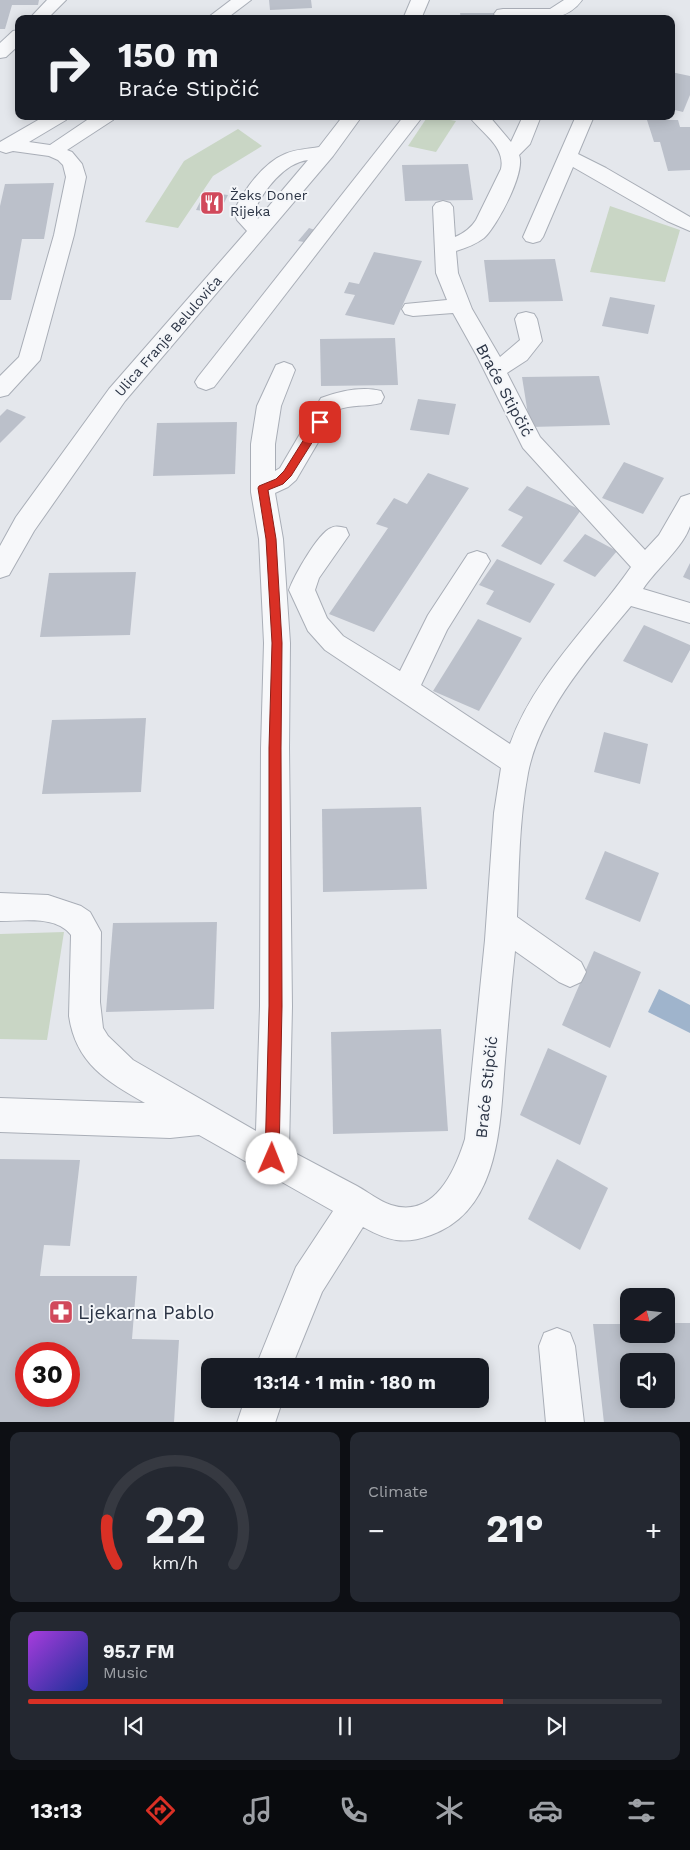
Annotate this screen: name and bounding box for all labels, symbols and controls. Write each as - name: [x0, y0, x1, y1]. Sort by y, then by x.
- text: 150 m: [118, 34, 219, 76]
- icon: right: [35, 35, 100, 100]
- text: Braće Stipčić: [118, 76, 259, 101]
- place label: Žeks Doner Rijeka: [230, 187, 308, 219]
- restaurant icon: Žeks Doner Rijeka: [199, 190, 225, 216]
- street label: Ulica Franje Belulovića: [111, 272, 225, 399]
- street label: Braće Stipčić: [472, 340, 537, 440]
- pin: [299, 401, 341, 443]
- icon: arrive: [306, 408, 334, 436]
- street label: Braće Stipčić: [472, 1035, 501, 1139]
- position arrow: [245, 1132, 297, 1184]
- north arrow: [620, 1288, 675, 1342]
- map controls: [620, 1288, 675, 1408]
- pharmacy icon: Ljekarna Pablo: [48, 1299, 74, 1325]
- place label: Ljekarna Pablo: [78, 1301, 215, 1324]
- speed limit sign: 30: [15, 1342, 80, 1407]
- button: sound: [620, 1353, 675, 1408]
- text: 13:14 · 1 min · 180 m: [254, 1371, 436, 1394]
- text: Climate: [368, 1482, 428, 1501]
- text: 22: [144, 1495, 206, 1556]
- text: 21°: [486, 1507, 544, 1551]
- text: −: [368, 1514, 385, 1547]
- text: +: [645, 1514, 662, 1547]
- text: km/h: [152, 1552, 198, 1573]
- text: 95.7 FM: [103, 1640, 174, 1663]
- text: Music: [103, 1663, 148, 1682]
- icon: previous: [120, 1712, 148, 1740]
- icon: pause: [331, 1712, 359, 1740]
- icon: next: [542, 1712, 570, 1740]
- icon: directions: [143, 1793, 178, 1828]
- icon: music: [240, 1793, 275, 1828]
- icon: phone: [336, 1793, 371, 1828]
- icon: climate: [432, 1793, 467, 1828]
- icon: car: [528, 1793, 563, 1828]
- icon: filters: [624, 1793, 659, 1828]
- text: 13:13: [31, 1798, 82, 1823]

